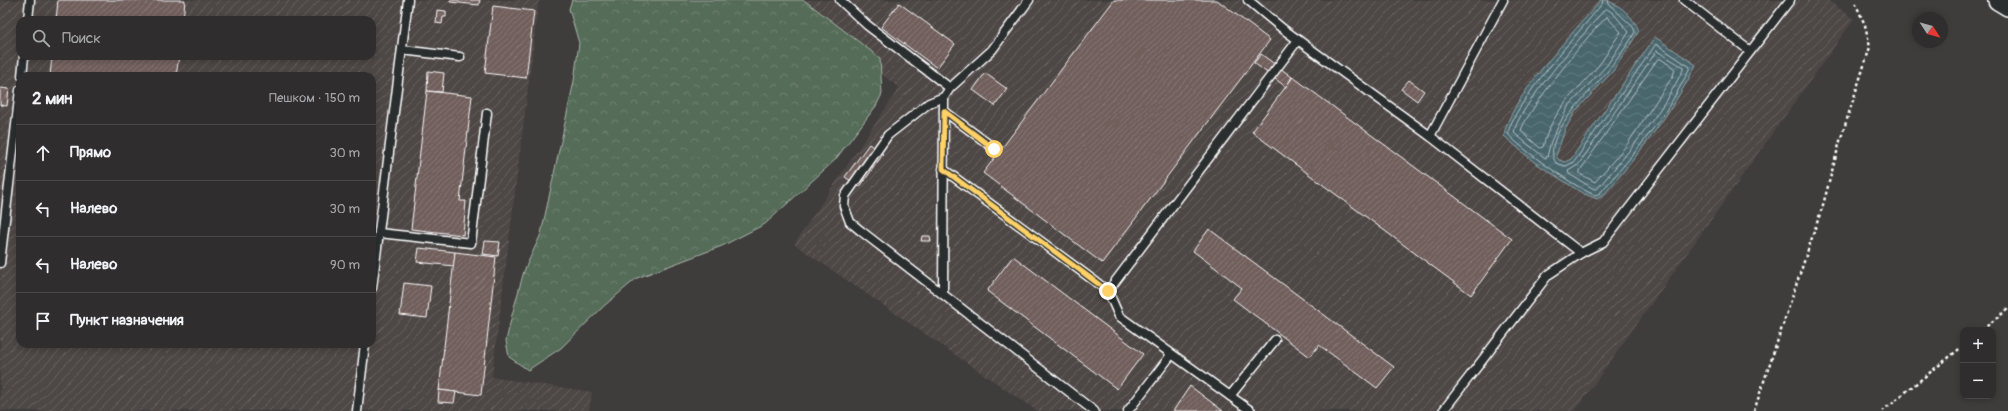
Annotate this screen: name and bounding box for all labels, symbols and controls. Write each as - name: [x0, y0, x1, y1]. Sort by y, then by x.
- north arrow: [1912, 12, 1948, 48]
- search box: [16, 16, 376, 60]
- icon: search: [30, 27, 52, 49]
- text: Поиск: [62, 29, 101, 48]
- text: 2 мин: [32, 88, 72, 109]
- text: Пешком · 150 m: [269, 90, 360, 106]
- route start: [985, 140, 1003, 158]
- icon: ahead: [32, 142, 54, 164]
- text: Прямо: [70, 143, 111, 162]
- text: 30 m: [330, 145, 360, 161]
- icon: left: [32, 198, 54, 220]
- text: Налево: [70, 199, 117, 218]
- text: 30 m: [330, 201, 360, 217]
- icon: left: [32, 254, 54, 276]
- text: Налево: [70, 255, 117, 274]
- text: 90 m: [330, 257, 360, 273]
- route end: [1099, 282, 1117, 300]
- icon: arrive: [32, 310, 54, 332]
- text: Пункт назначения: [70, 311, 184, 330]
- map controls: [1960, 327, 1996, 399]
- button: +: [1960, 327, 1996, 363]
- button: −: [1960, 363, 1996, 399]

